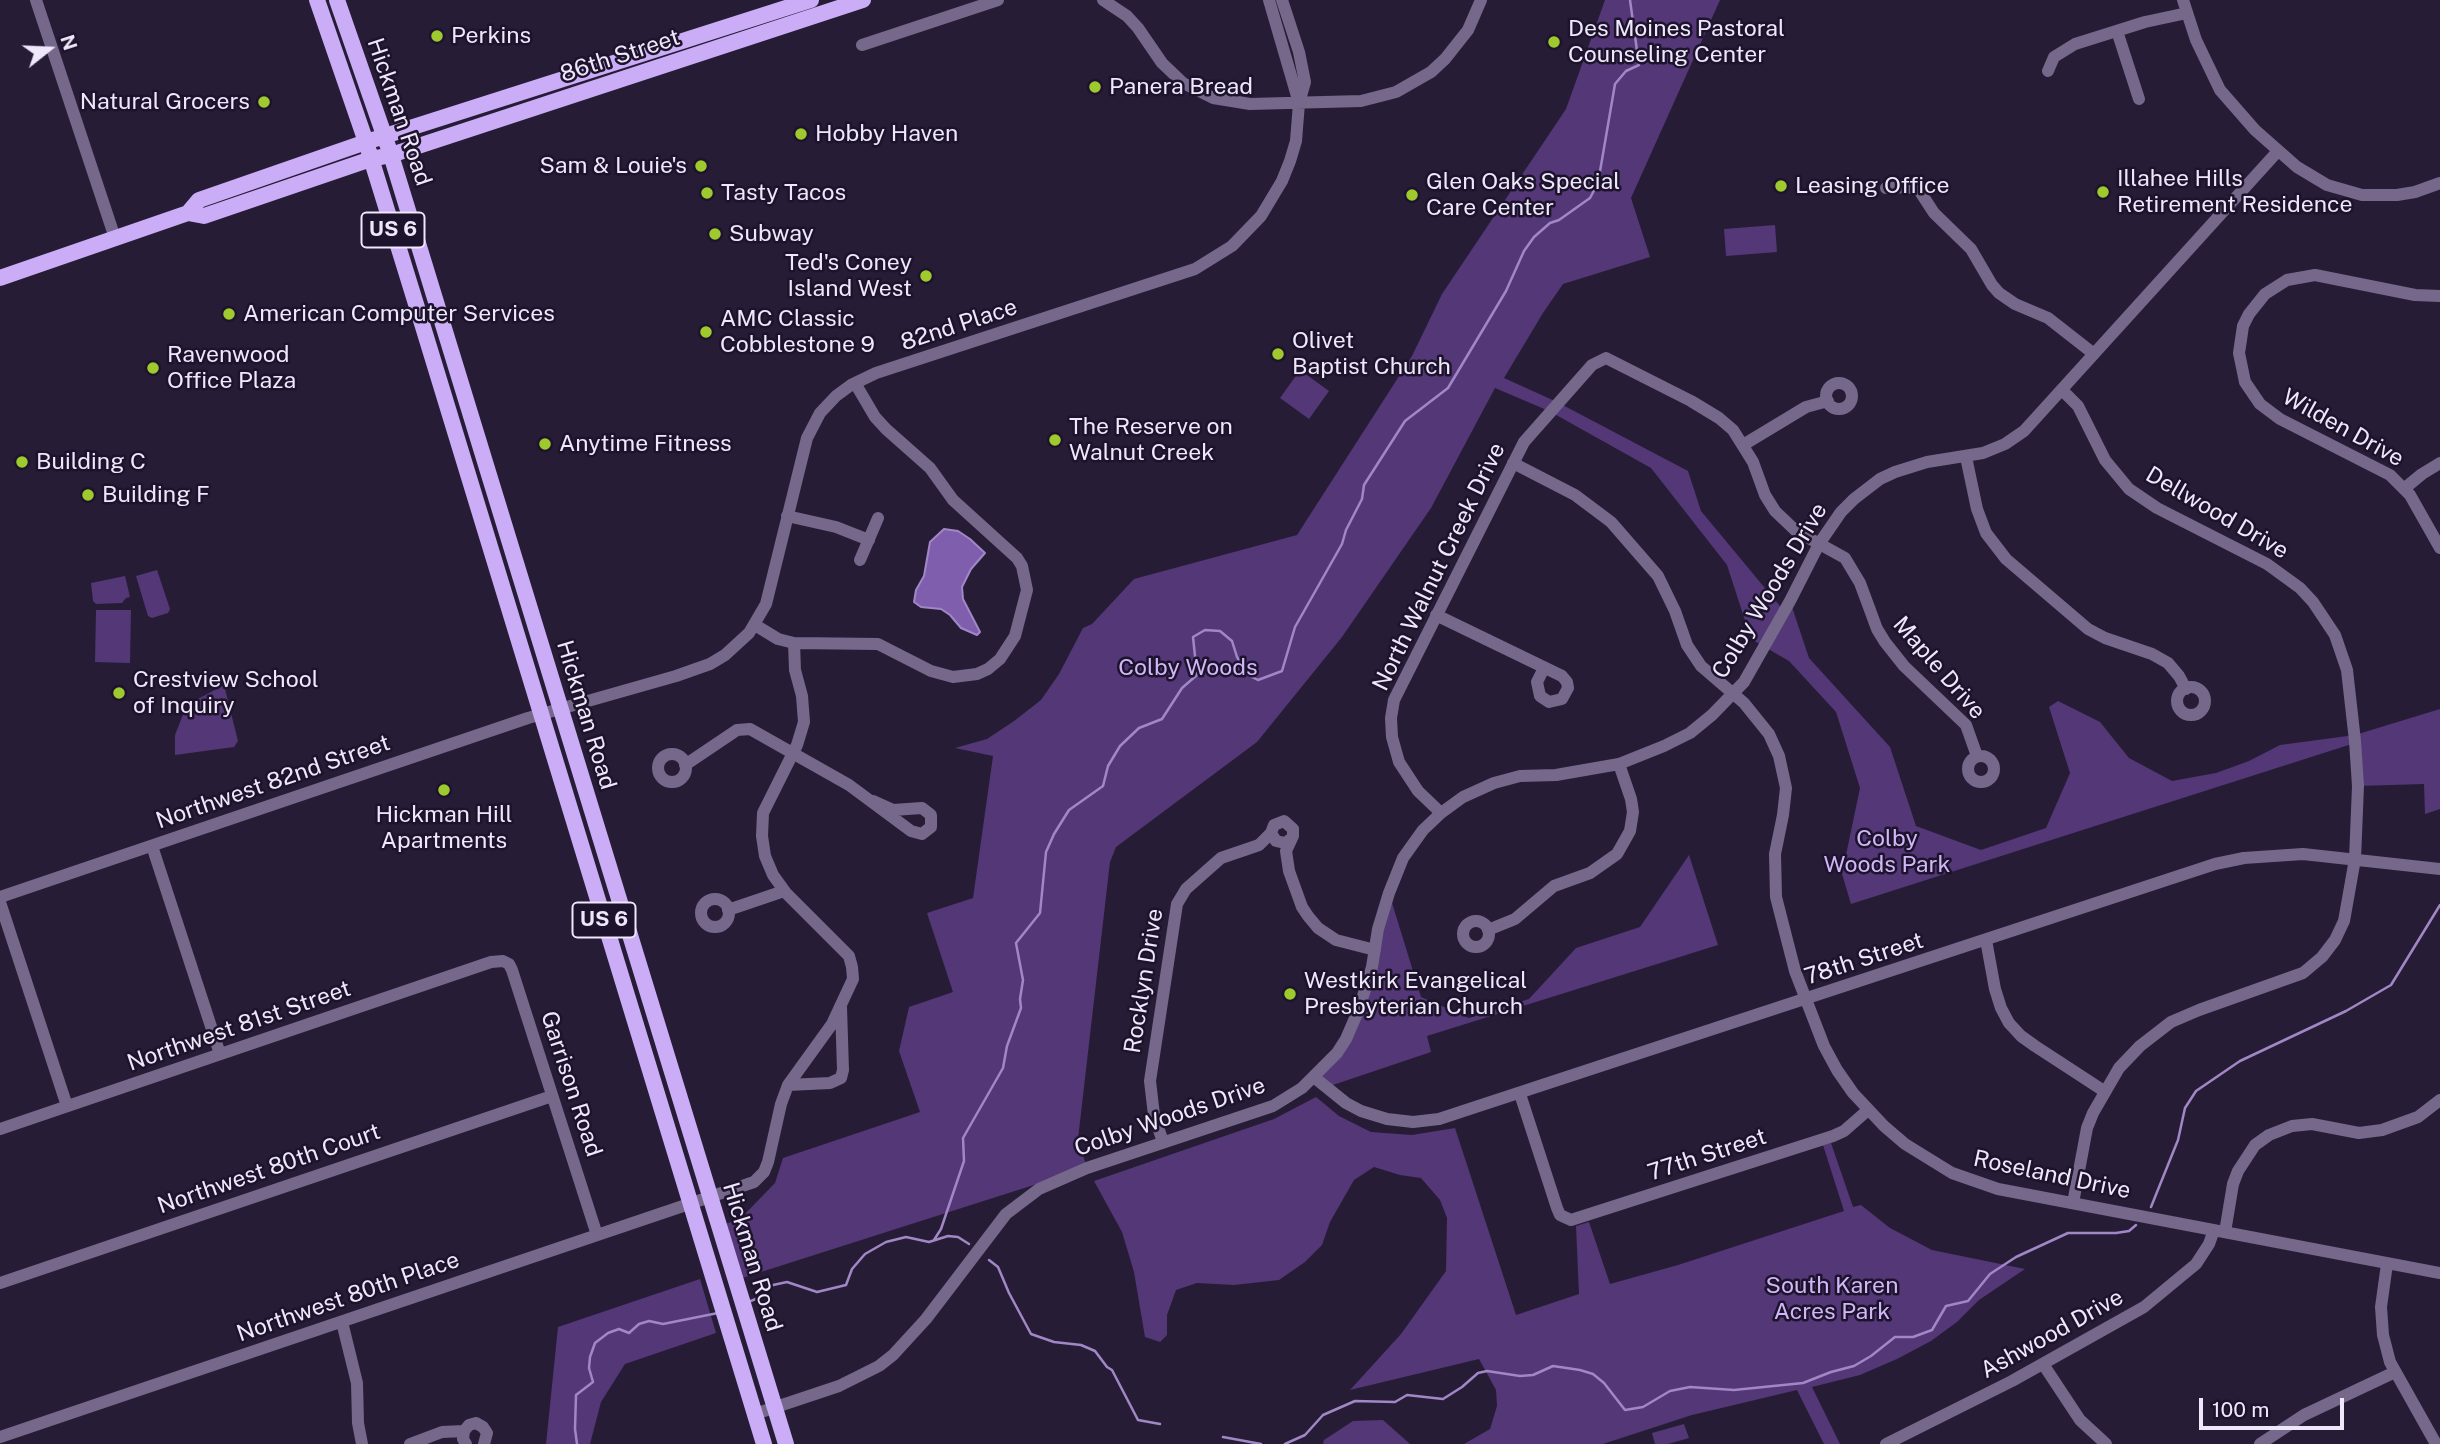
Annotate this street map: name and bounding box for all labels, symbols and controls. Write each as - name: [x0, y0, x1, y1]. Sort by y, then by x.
- north arrow: [14, 14, 84, 84]
- place label: Des Moines Pastoral Counseling Center: [1568, 15, 1785, 69]
- place label: Perkins: [451, 22, 531, 50]
- street label: 86th Street: [557, 24, 683, 88]
- marker: Perkins: [429, 28, 445, 44]
- text: N: [56, 32, 82, 53]
- street label: Hickman Road: [361, 34, 437, 190]
- marker: Des Moines Pastoral Counseling Center: [1546, 34, 1562, 50]
- place label: Panera Bread: [1109, 73, 1253, 101]
- marker: Panera Bread: [1087, 79, 1103, 95]
- place label: Natural Grocers: [80, 88, 250, 116]
- marker: Natural Grocers: [256, 94, 272, 110]
- place label: Hobby Haven: [815, 120, 958, 148]
- marker: Hobby Haven: [793, 126, 809, 142]
- place label: Sam & Louie's: [540, 152, 687, 180]
- marker: Sam & Louie's: [693, 158, 709, 174]
- place label: Illahee Hills Retirement Residence: [2117, 165, 2352, 219]
- place label: Glen Oaks Special Care Center: [1426, 168, 1620, 222]
- place label: Leasing Office: [1795, 172, 1950, 200]
- marker: Leasing Office: [1773, 178, 1789, 194]
- place label: Tasty Tacos: [721, 179, 846, 207]
- marker: Illahee Hills Retirement Residence: [2095, 184, 2111, 200]
- marker: Tasty Tacos: [699, 185, 715, 201]
- marker: Glen Oaks Special Care Center: [1404, 187, 1420, 203]
- road number: US 6: [362, 212, 424, 247]
- place label: Subway: [729, 220, 814, 248]
- marker: Subway: [707, 226, 723, 242]
- place label: Ted's Coney Island West: [785, 249, 912, 303]
- marker: Ted's Coney Island West: [918, 268, 934, 284]
- street label: 82nd Place: [897, 293, 1021, 357]
- place label: American Computer Services: [243, 300, 555, 328]
- place label: AMC Classic Cobblestone 9: [720, 305, 875, 359]
- marker: American Computer Services: [221, 306, 237, 322]
- marker: AMC Classic Cobblestone 9: [698, 324, 714, 340]
- place label: Olivet Baptist Church: [1292, 327, 1451, 381]
- place label: Ravenwood Office Plaza: [167, 341, 296, 395]
- marker: Olivet Baptist Church: [1270, 346, 1286, 362]
- marker: Ravenwood Office Plaza: [145, 360, 161, 376]
- street label: Wilden Drive: [2277, 383, 2409, 473]
- place label: The Reserve on Walnut Creek: [1069, 413, 1233, 467]
- place label: Anytime Fitness: [559, 430, 732, 458]
- marker: The Reserve on Walnut Creek: [1047, 432, 1063, 448]
- marker: Anytime Fitness: [537, 436, 553, 452]
- street label: North Walnut Creek Drive: [1367, 438, 1511, 696]
- place label: Building C: [36, 448, 146, 476]
- marker: Building C: [14, 454, 30, 470]
- street label: Dellwood Drive: [2141, 461, 2293, 565]
- place label: Building F: [102, 481, 210, 509]
- marker: Building F: [80, 487, 96, 503]
- street label: Colby Woods Drive: [1707, 498, 1833, 684]
- street label: Maple Drive: [1887, 611, 1991, 725]
- street label: Hickman Road: [550, 637, 622, 793]
- park label: Colby Woods: [1118, 654, 1258, 682]
- place label: Crestview School of Inquiry: [133, 666, 319, 720]
- marker: Crestview School of Inquiry: [111, 685, 127, 701]
- street label: Northwest 82nd Street: [152, 729, 394, 835]
- marker: Hickman Hill Apartments: [436, 782, 452, 798]
- place label: Hickman Hill Apartments: [375, 801, 513, 855]
- park label: Colby Woods Park: [1824, 825, 1950, 879]
- road number: US 6: [572, 902, 636, 937]
- street label: Rocklyn Drive: [1119, 907, 1169, 1055]
- street label: 78th Street: [1801, 927, 1927, 991]
- place label: Westkirk Evangelical Presbyterian Church: [1304, 967, 1527, 1021]
- street label: Northwest 81st Street: [124, 975, 354, 1077]
- marker: Westkirk Evangelical Presbyterian Church: [1282, 986, 1298, 1002]
- street label: Garrison Road: [535, 1008, 607, 1160]
- street label: Colby Woods Drive: [1071, 1071, 1269, 1163]
- street label: Northwest 80th Court: [154, 1118, 384, 1220]
- street label: 77th Street: [1644, 1123, 1770, 1187]
- street label: Roseland Drive: [1971, 1145, 2133, 1205]
- street label: Hickman Road: [716, 1179, 788, 1335]
- street label: Northwest 80th Place: [233, 1246, 463, 1348]
- park label: South Karen Acres Park: [1766, 1272, 1898, 1326]
- street label: Ashwood Drive: [1976, 1283, 2128, 1385]
- scale bar: [2202, 1384, 2347, 1428]
- text: 100 m: [2212, 1397, 2269, 1422]

